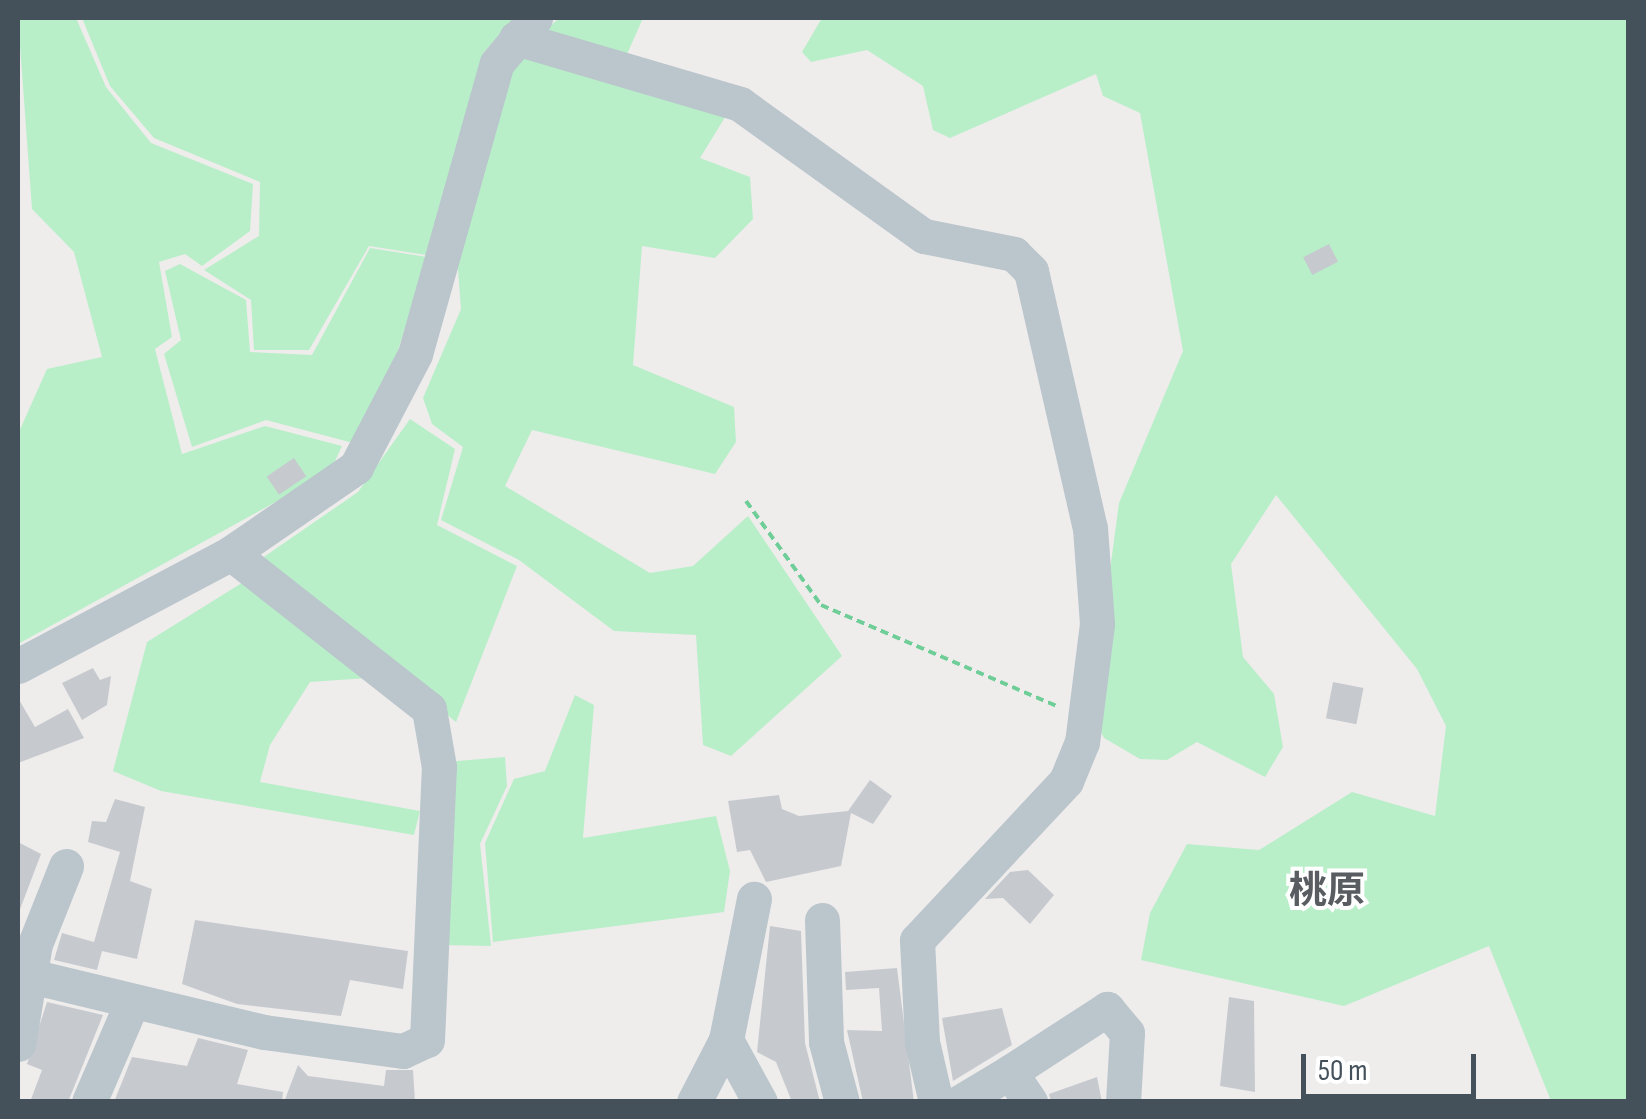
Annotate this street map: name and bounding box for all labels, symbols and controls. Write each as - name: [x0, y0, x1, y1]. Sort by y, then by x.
- district label: 桃原: [1289, 869, 1365, 915]
- scale bar: [1306, 1034, 1481, 1096]
- text: 50 m: [1318, 1053, 1367, 1089]

